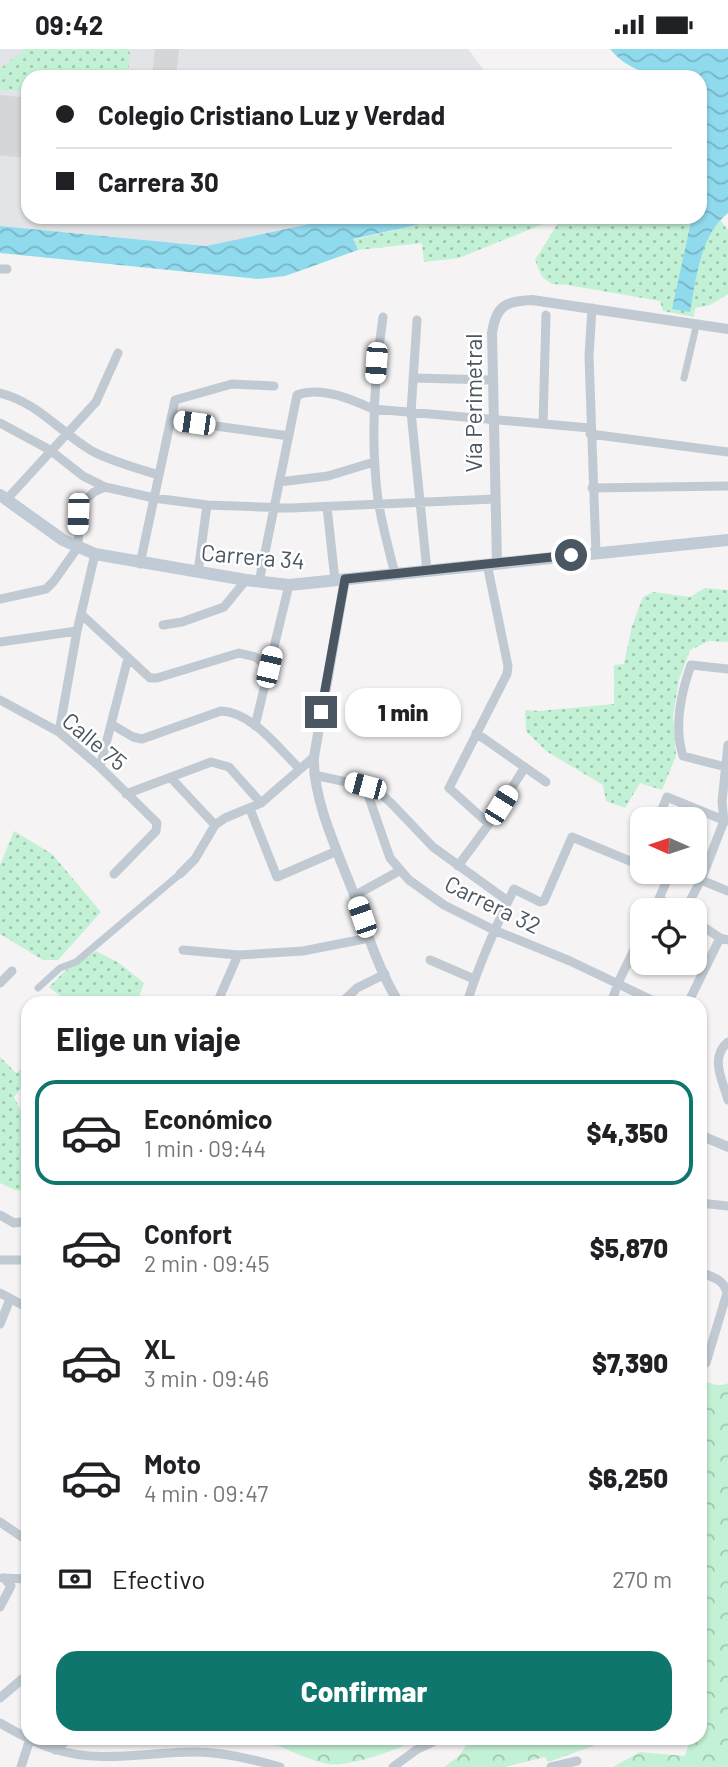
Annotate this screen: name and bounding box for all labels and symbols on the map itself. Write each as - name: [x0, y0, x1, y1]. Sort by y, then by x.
- street label: Vía Perimetral: [459, 333, 487, 473]
- car: [365, 341, 388, 385]
- car: [172, 410, 217, 436]
- car: [67, 493, 90, 535]
- street label: Carrera 34: [200, 538, 306, 574]
- route start: [555, 539, 587, 571]
- car: [255, 644, 284, 690]
- callout: 1 min: [346, 687, 461, 737]
- route end: [305, 696, 337, 728]
- street label: Calle 75: [57, 706, 133, 776]
- car: [342, 770, 389, 802]
- car: [481, 782, 522, 828]
- north arrow: [630, 807, 707, 884]
- street label: Carrera 32: [440, 869, 546, 939]
- car: [346, 894, 379, 940]

